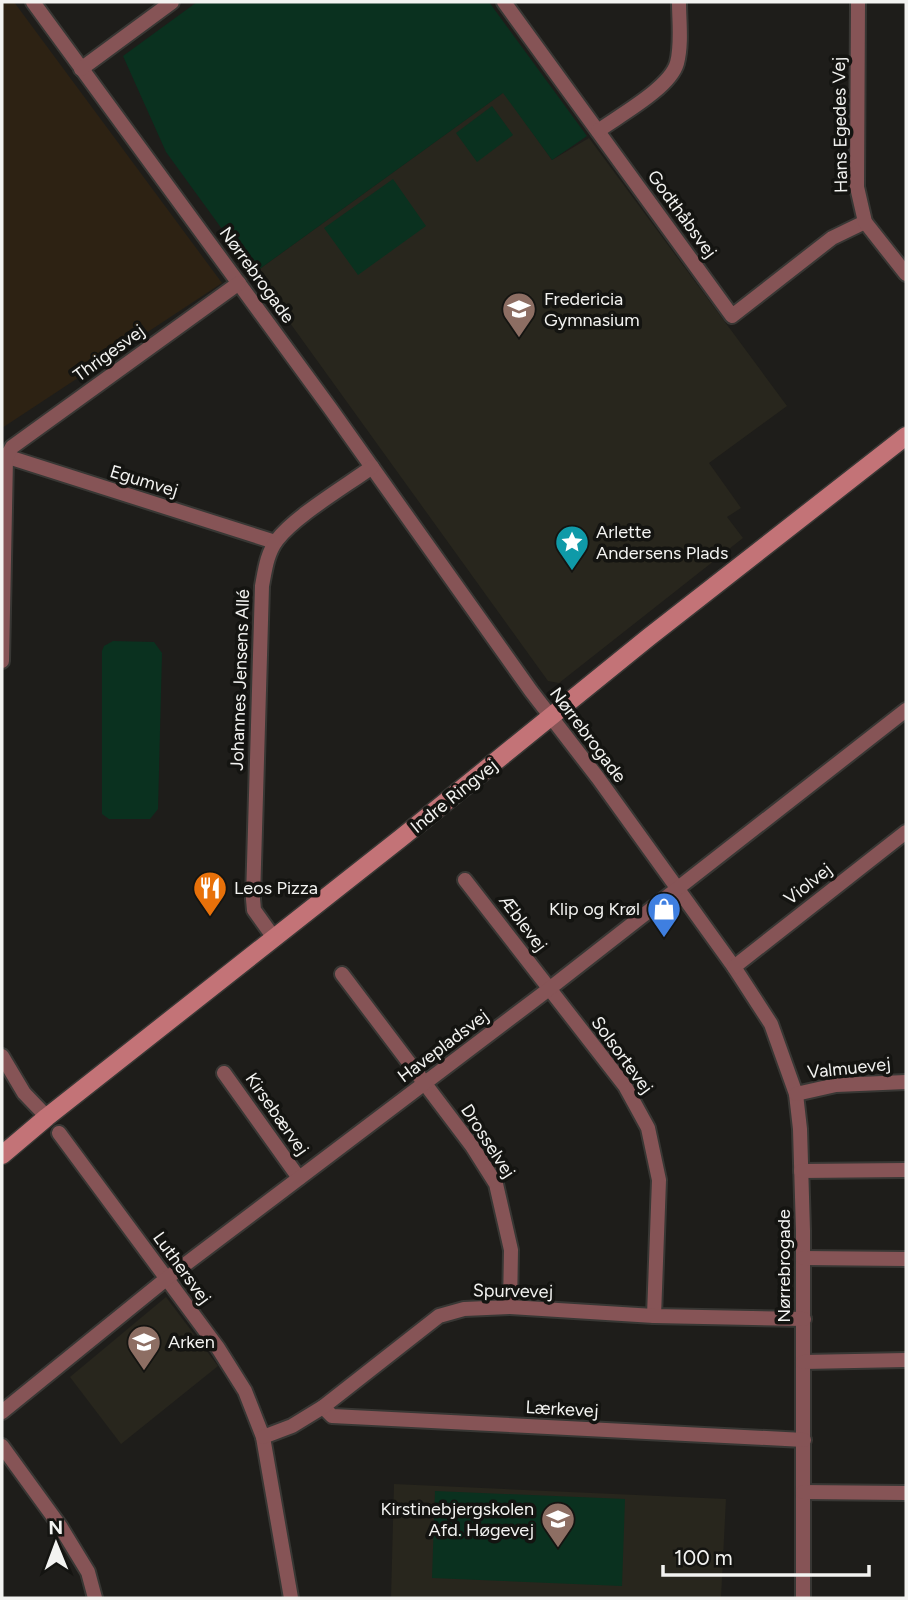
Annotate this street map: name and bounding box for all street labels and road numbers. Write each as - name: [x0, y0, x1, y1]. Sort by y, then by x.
- street label: Hans Egedes Vej: [828, 57, 852, 193]
- street label: Godthåbsvej: [643, 166, 721, 262]
- street label: Nørrebrogade: [215, 223, 299, 328]
- street label: Thrigesvej: [69, 320, 149, 386]
- street label: Egumvej: [107, 460, 181, 502]
- street label: Johannes Jensens Allé: [226, 589, 254, 771]
- street label: Nørrebrogade: [545, 683, 631, 787]
- street label: Indre Ringvej: [406, 754, 502, 838]
- street label: Violvej: [780, 858, 836, 910]
- street label: Æblevej: [494, 890, 552, 956]
- street label: Havepladsvej: [393, 1005, 493, 1087]
- street label: Solsortevej: [586, 1012, 658, 1098]
- street label: Valmuevej: [806, 1053, 892, 1083]
- street label: Kirsebærvej: [241, 1068, 313, 1160]
- street label: Drosselvej: [456, 1100, 520, 1182]
- street label: Nørrebrogade: [773, 1209, 795, 1323]
- street label: Luthersvej: [148, 1227, 216, 1309]
- street label: Spurvevej: [473, 1279, 553, 1303]
- street label: Lærkevej: [525, 1396, 599, 1422]

